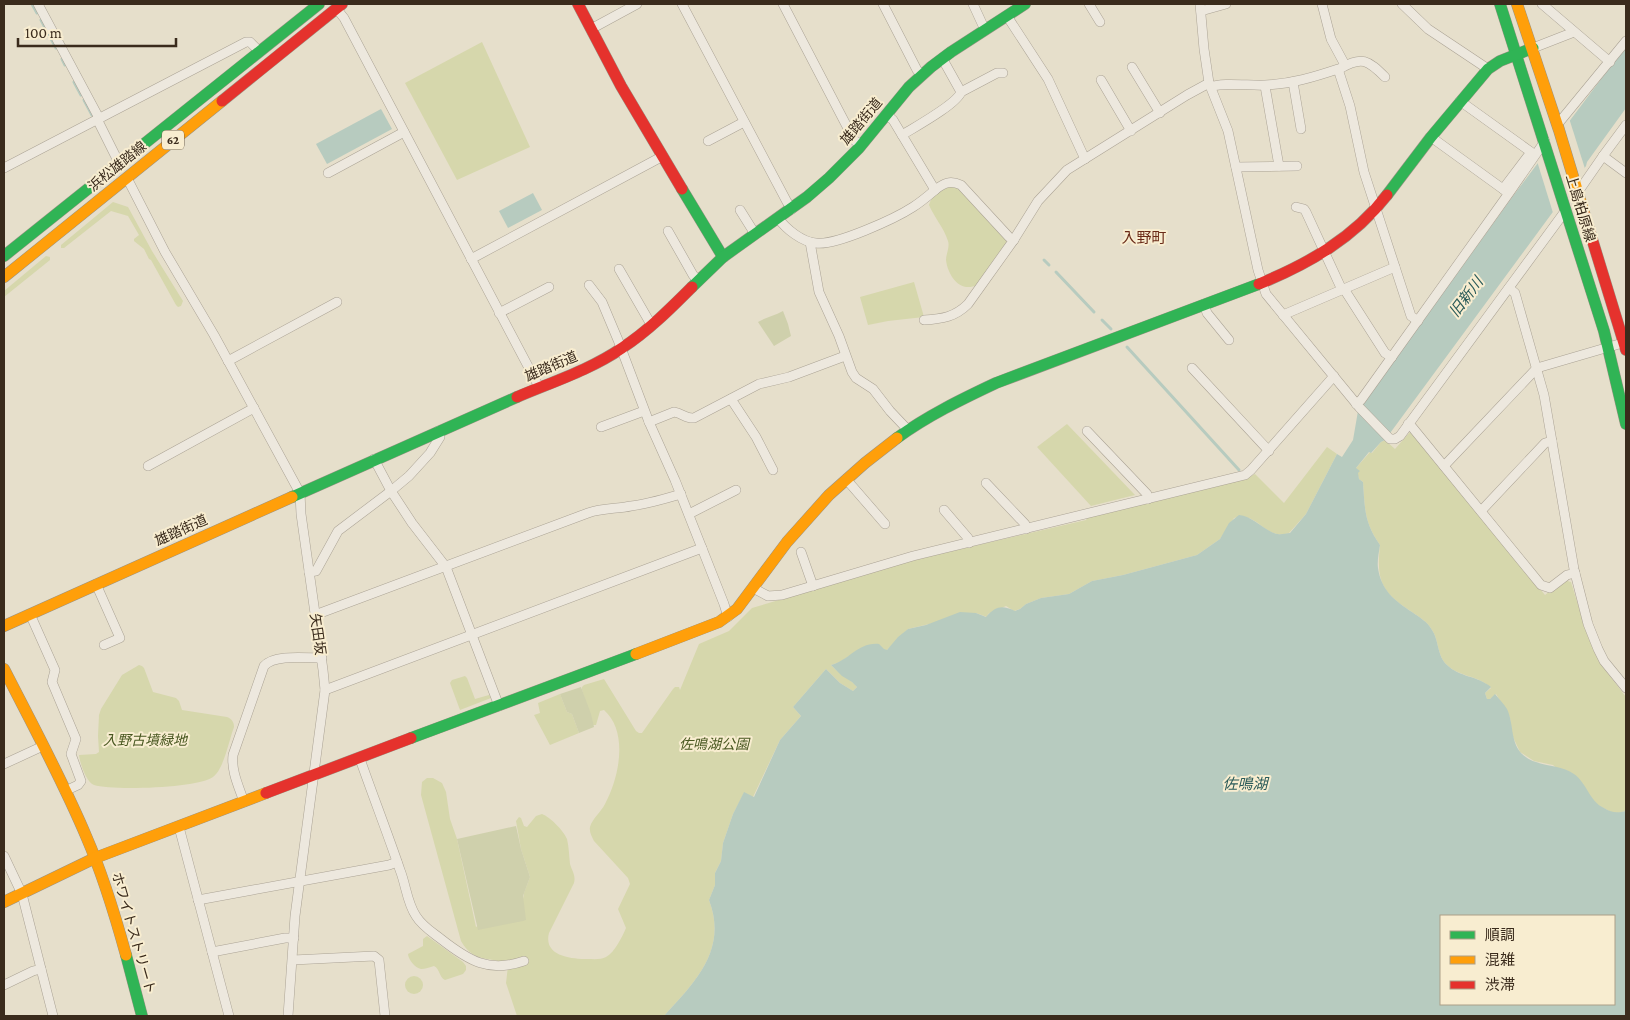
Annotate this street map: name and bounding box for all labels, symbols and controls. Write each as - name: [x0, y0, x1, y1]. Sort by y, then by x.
- scale bar: [18, 15, 175, 47]
- text: 100 m: [25, 25, 62, 41]
- street label: 雄踏街道: [837, 94, 885, 148]
- road number: 62: [162, 130, 184, 150]
- street label: 浜松雄踏線: [85, 138, 149, 194]
- street label: 上島柏原線: [1563, 172, 1599, 244]
- district label: 入野町: [1121, 230, 1167, 246]
- water label: 旧新川: [1446, 273, 1487, 320]
- street label: 雄踏街道: [522, 348, 580, 384]
- street label: 雄踏街道: [152, 511, 210, 549]
- street label: 矢田坂: [307, 612, 329, 656]
- park label: 入野古墳緑地: [103, 732, 189, 748]
- park label: 佐鳴湖公園: [679, 736, 751, 752]
- water label: 佐鳴湖: [1222, 776, 1269, 792]
- street label: ホワイトストリート: [109, 870, 159, 996]
- legend: [1440, 915, 1615, 1005]
- text: 順調: [1485, 927, 1515, 943]
- text: 混雑: [1485, 952, 1515, 968]
- text: 渋滞: [1485, 977, 1515, 993]

